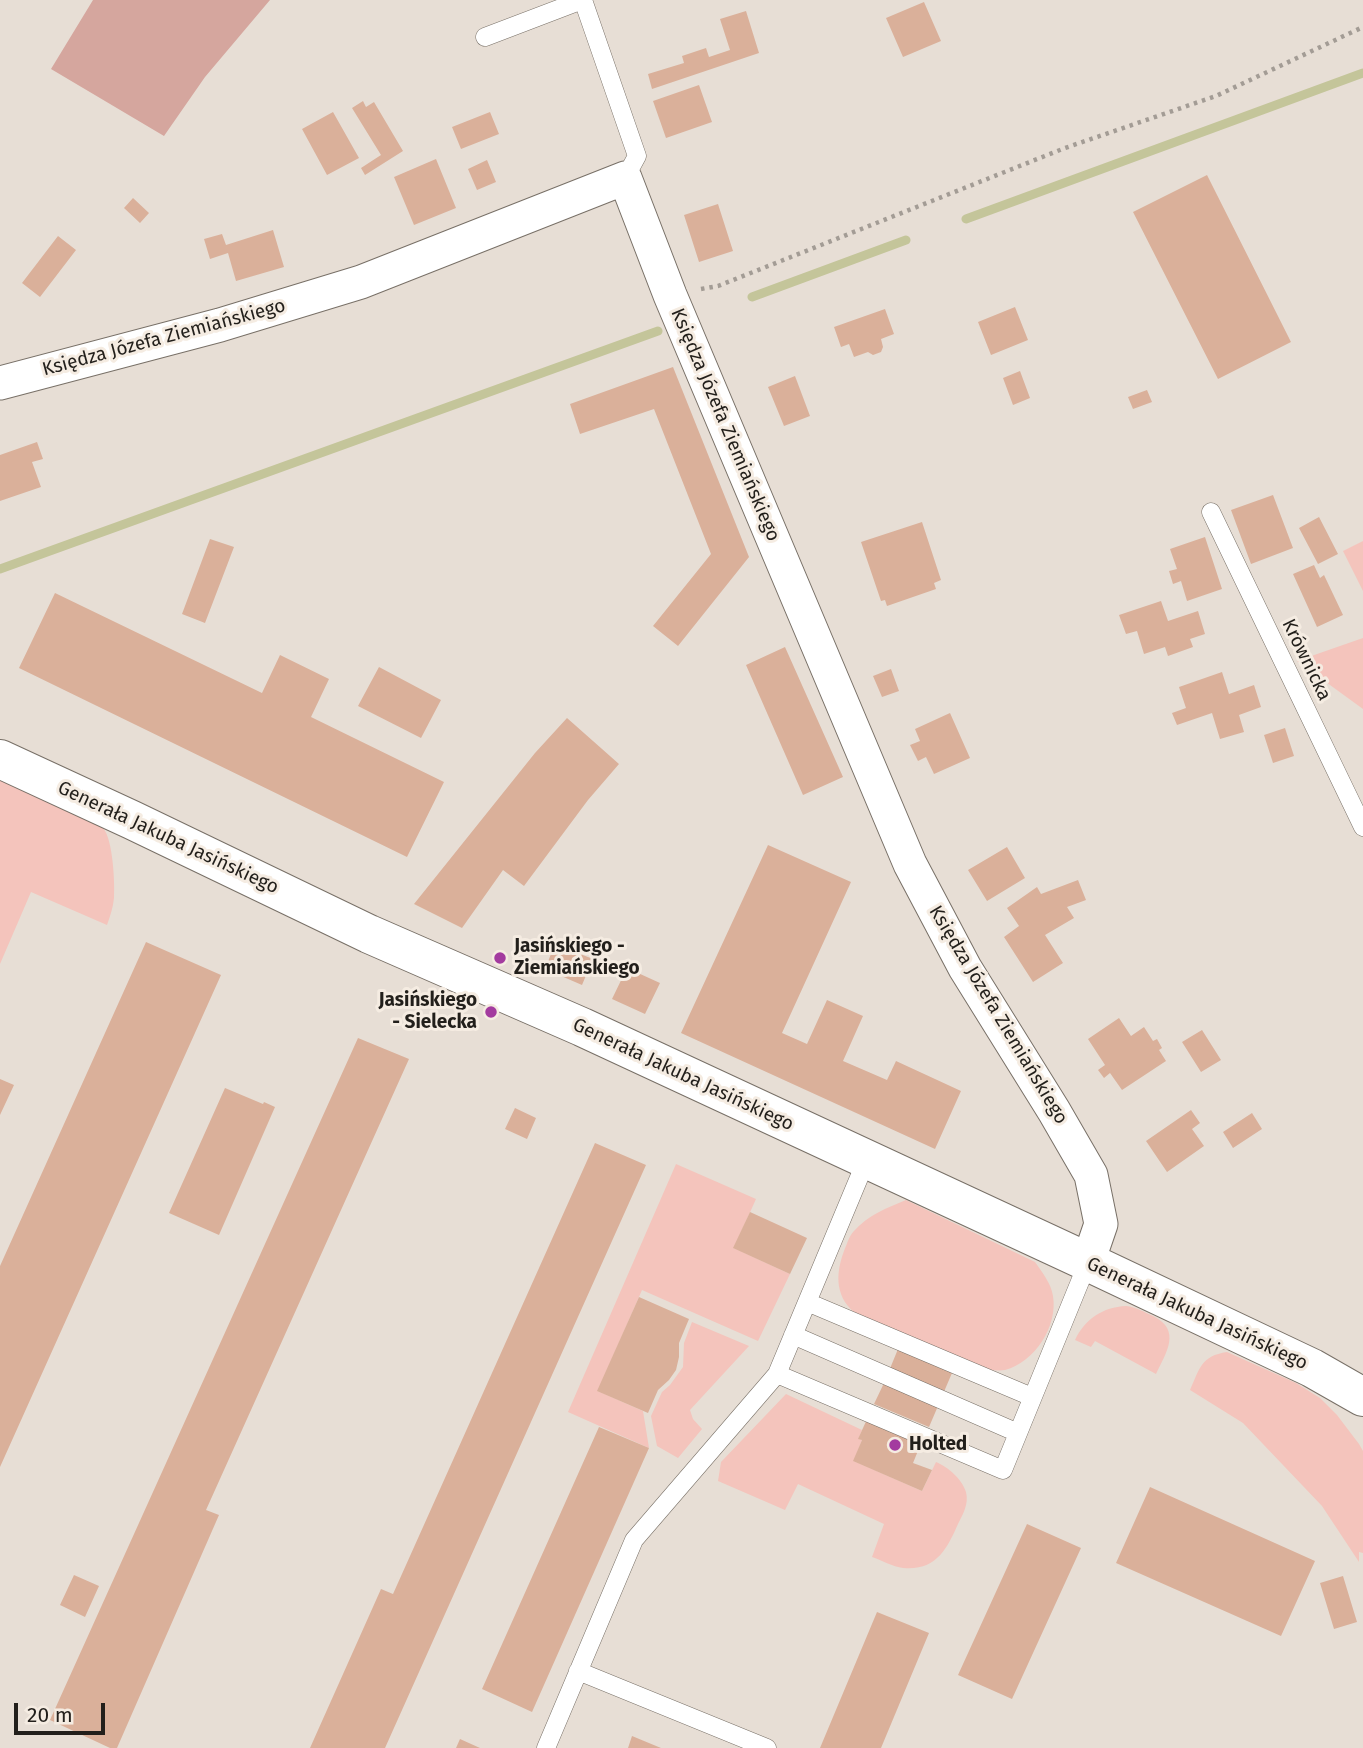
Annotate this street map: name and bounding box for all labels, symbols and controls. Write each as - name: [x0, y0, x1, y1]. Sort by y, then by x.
- street label: Księdza Józefa Ziemiańskiego: [40, 295, 288, 381]
- street label: Księdza Józefa Ziemiańskiego: [665, 305, 785, 545]
- street label: Krównicka: [1276, 615, 1336, 705]
- street label: Generała Jakuba Jasińskiego: [54, 777, 282, 899]
- street label: Księdza Józefa Ziemiańskiego: [924, 902, 1072, 1128]
- place label: Jasińskiego - Ziemiańskiego: [514, 936, 640, 980]
- marker: Jasińskiego - Ziemiańskiego: [492, 950, 508, 966]
- place label: Jasińskiego - Sielecka: [379, 990, 477, 1034]
- marker: Jasińskiego - Sielecka: [483, 1004, 499, 1020]
- street label: Generała Jakuba Jasińskiego: [569, 1014, 797, 1136]
- street label: Generała Jakuba Jasińskiego: [1083, 1253, 1311, 1375]
- place label: Holted: [909, 1434, 967, 1456]
- marker: Holted: [887, 1437, 903, 1453]
- scale bar: [18, 1688, 108, 1732]
- text: 20 m: [27, 1702, 73, 1728]

